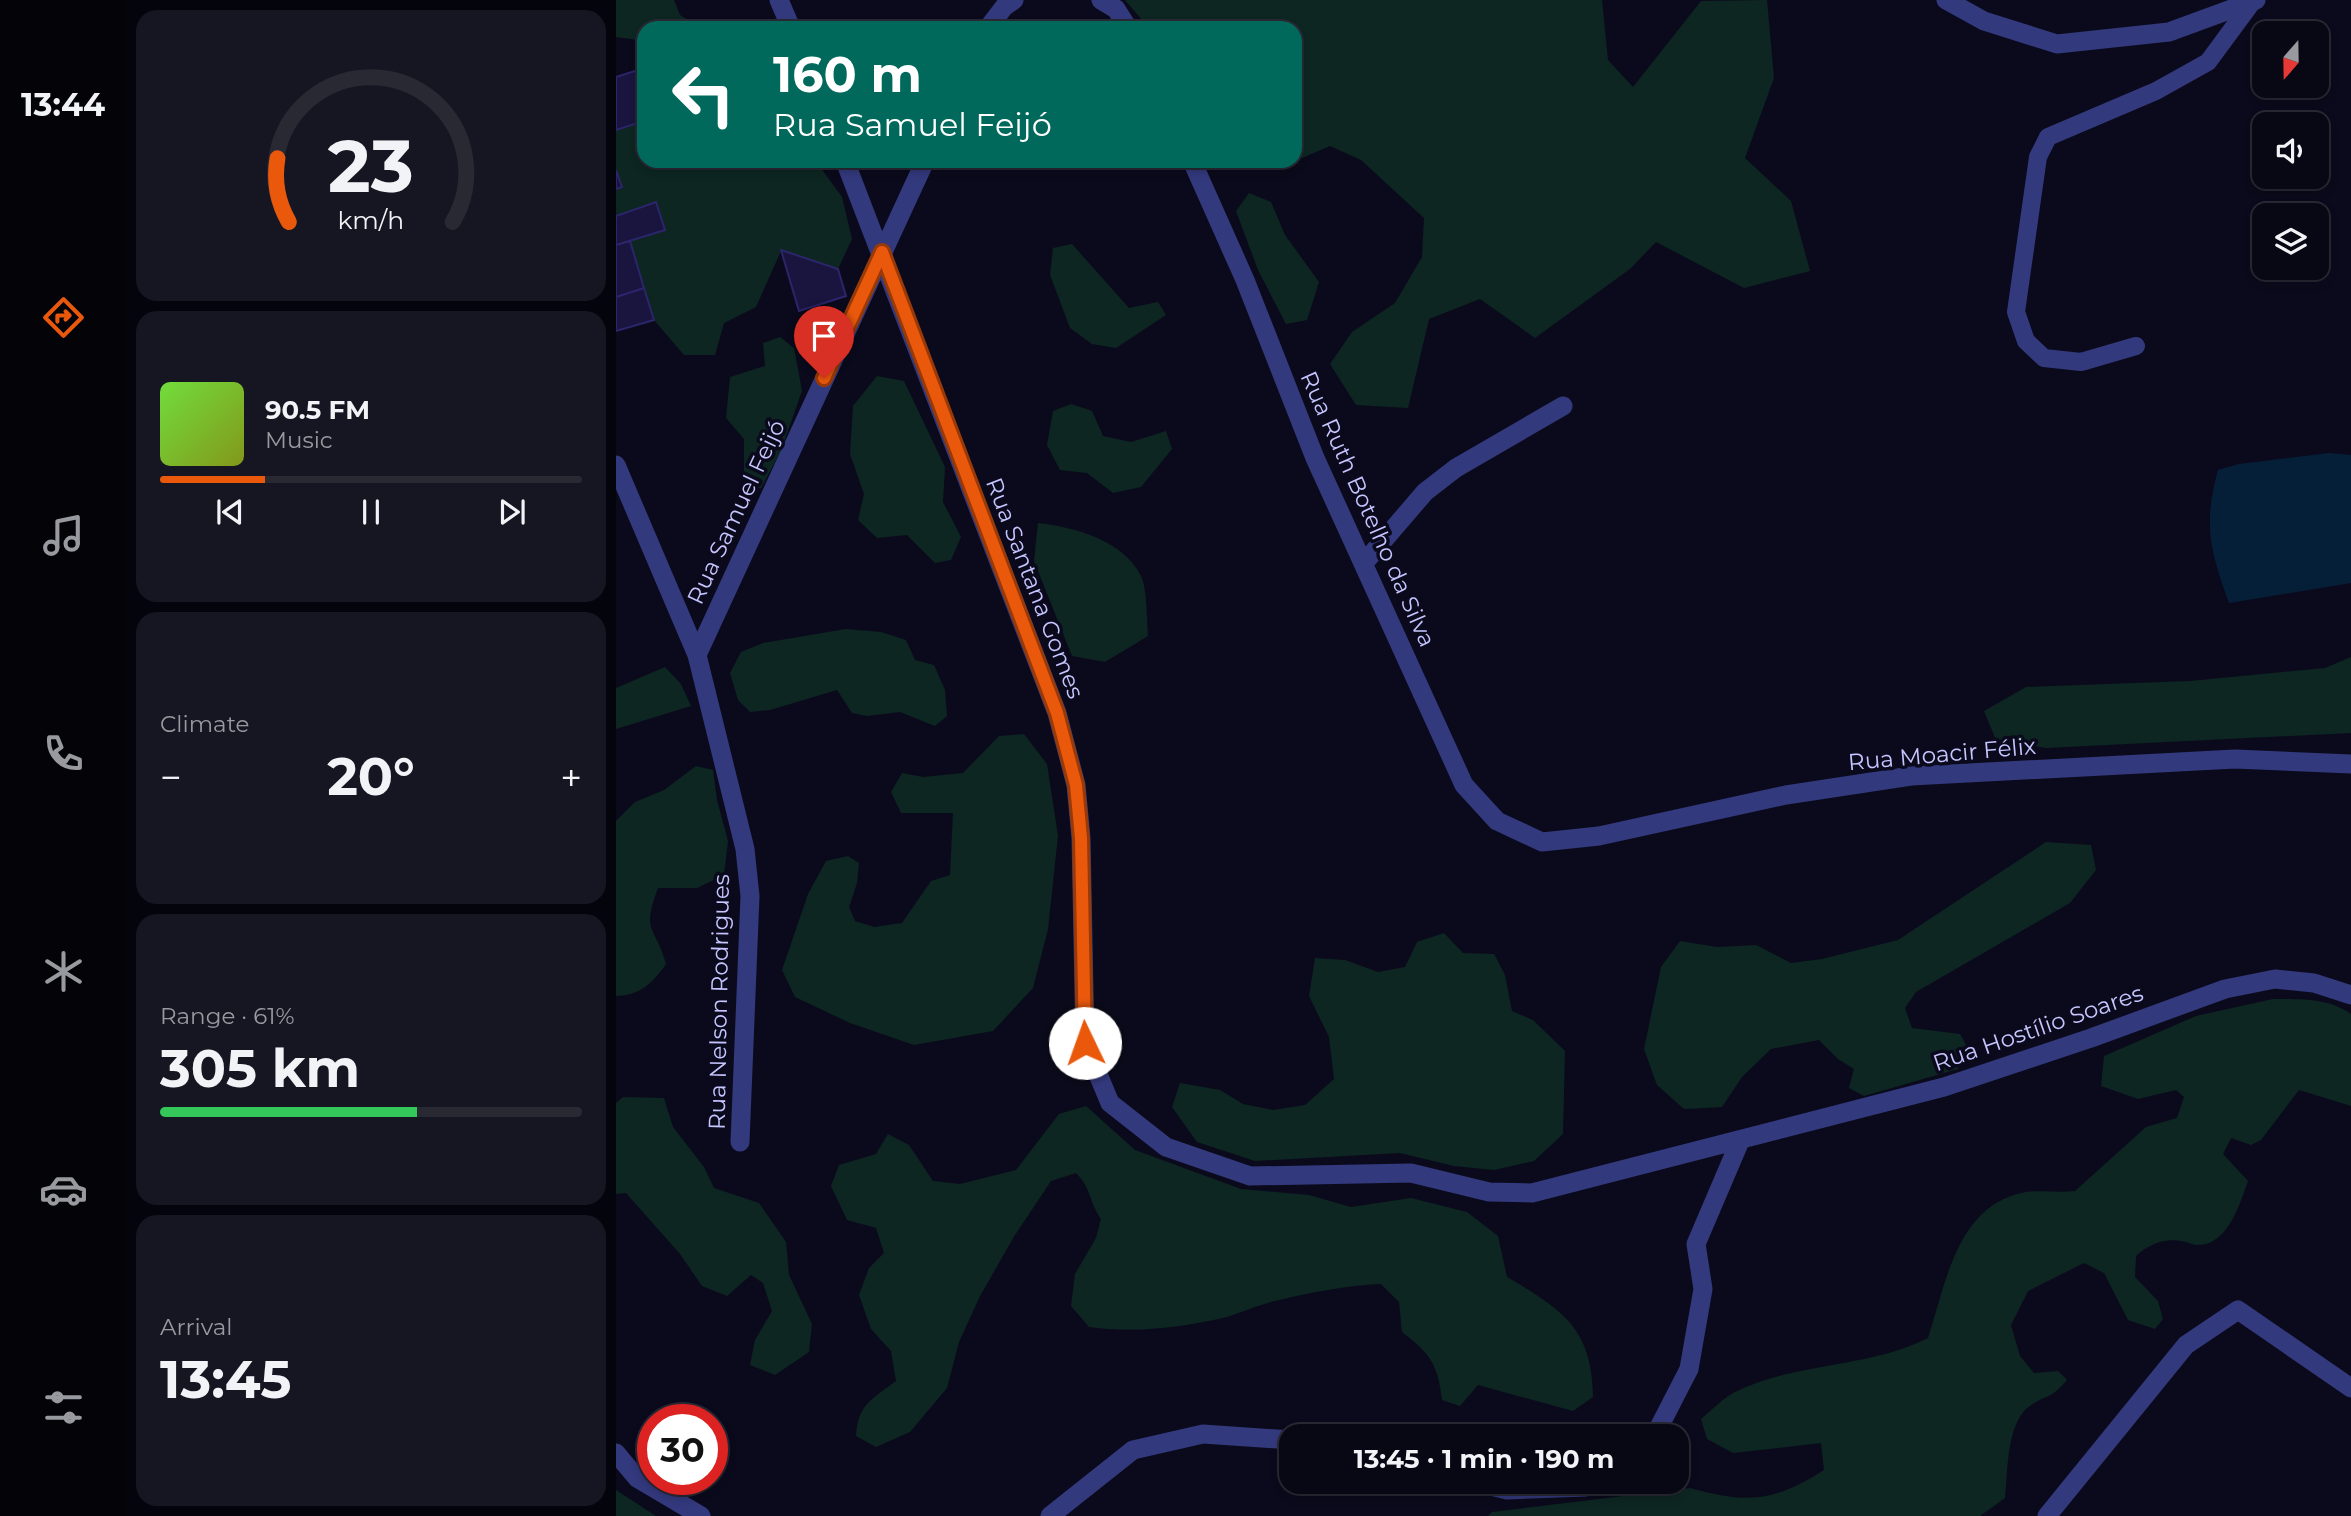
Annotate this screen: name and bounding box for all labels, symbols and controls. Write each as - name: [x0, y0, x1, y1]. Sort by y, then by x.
- north arrow: [2252, 21, 2329, 98]
- map controls: [2252, 21, 2329, 280]
- text: 160 m: [773, 45, 922, 104]
- icon: left: [658, 49, 749, 140]
- text: 13:44: [21, 85, 105, 124]
- text: Rua Samuel Feijó: [773, 105, 1052, 144]
- button: sound: [2252, 112, 2329, 189]
- text: 23: [328, 122, 414, 210]
- button: layers: [2252, 203, 2329, 280]
- text: km/h: [338, 204, 404, 234]
- icon: directions: [39, 293, 88, 342]
- pin: [794, 306, 854, 378]
- icon: arrive: [805, 317, 843, 355]
- street label: Rua Ruth Botelho da Silva: [1294, 367, 1442, 651]
- text: 90.5 FM: [265, 394, 370, 426]
- street label: Rua Samuel Feijó: [681, 415, 791, 609]
- text: Music: [265, 426, 333, 454]
- street label: Rua Santana Gomes: [980, 474, 1090, 702]
- icon: previous: [211, 493, 249, 531]
- icon: pause: [352, 493, 390, 531]
- icon: next: [493, 493, 531, 531]
- icon: music: [39, 511, 88, 560]
- text: Climate: [160, 710, 249, 738]
- icon: phone: [39, 729, 88, 778]
- street label: Rua Moacir Félix: [1847, 732, 2037, 776]
- text: 20°: [327, 745, 415, 808]
- text: −: [160, 754, 182, 801]
- text: +: [560, 754, 582, 801]
- street label: Rua Nelson Rodrigues: [703, 874, 735, 1130]
- icon: climate: [39, 947, 88, 996]
- street label: Rua Hostílio Soares: [1929, 979, 2147, 1077]
- text: Range · 61%: [160, 1002, 295, 1030]
- position arrow: [1048, 1006, 1122, 1080]
- text: 305 km: [160, 1037, 360, 1100]
- icon: car: [39, 1165, 88, 1214]
- text: Arrival: [160, 1313, 233, 1341]
- text: 13:45: [160, 1348, 292, 1411]
- icon: filters: [39, 1383, 88, 1432]
- speed limit sign: 30: [637, 1404, 728, 1495]
- text: 13:45 · 1 min · 190 m: [1354, 1443, 1614, 1475]

